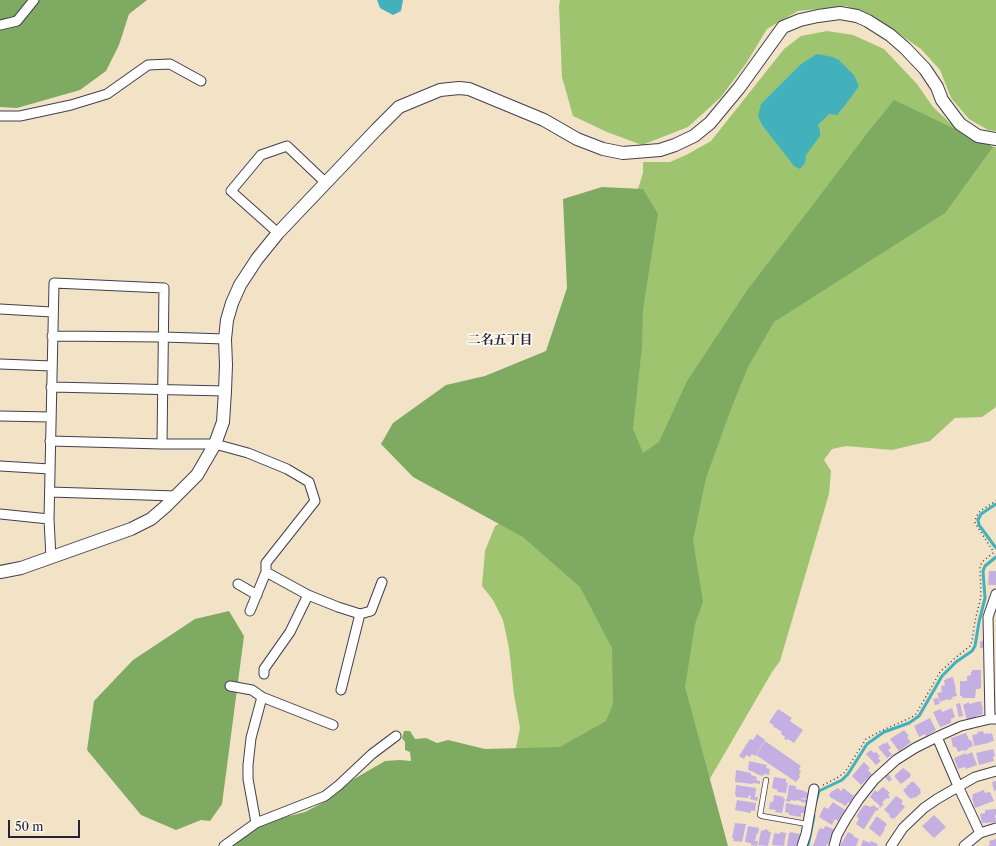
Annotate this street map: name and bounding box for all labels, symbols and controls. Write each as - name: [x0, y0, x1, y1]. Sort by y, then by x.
- district label: 二名五丁目: [468, 332, 532, 348]
- scale bar: [10, 812, 82, 838]
- text: 50 m: [15, 819, 44, 834]

